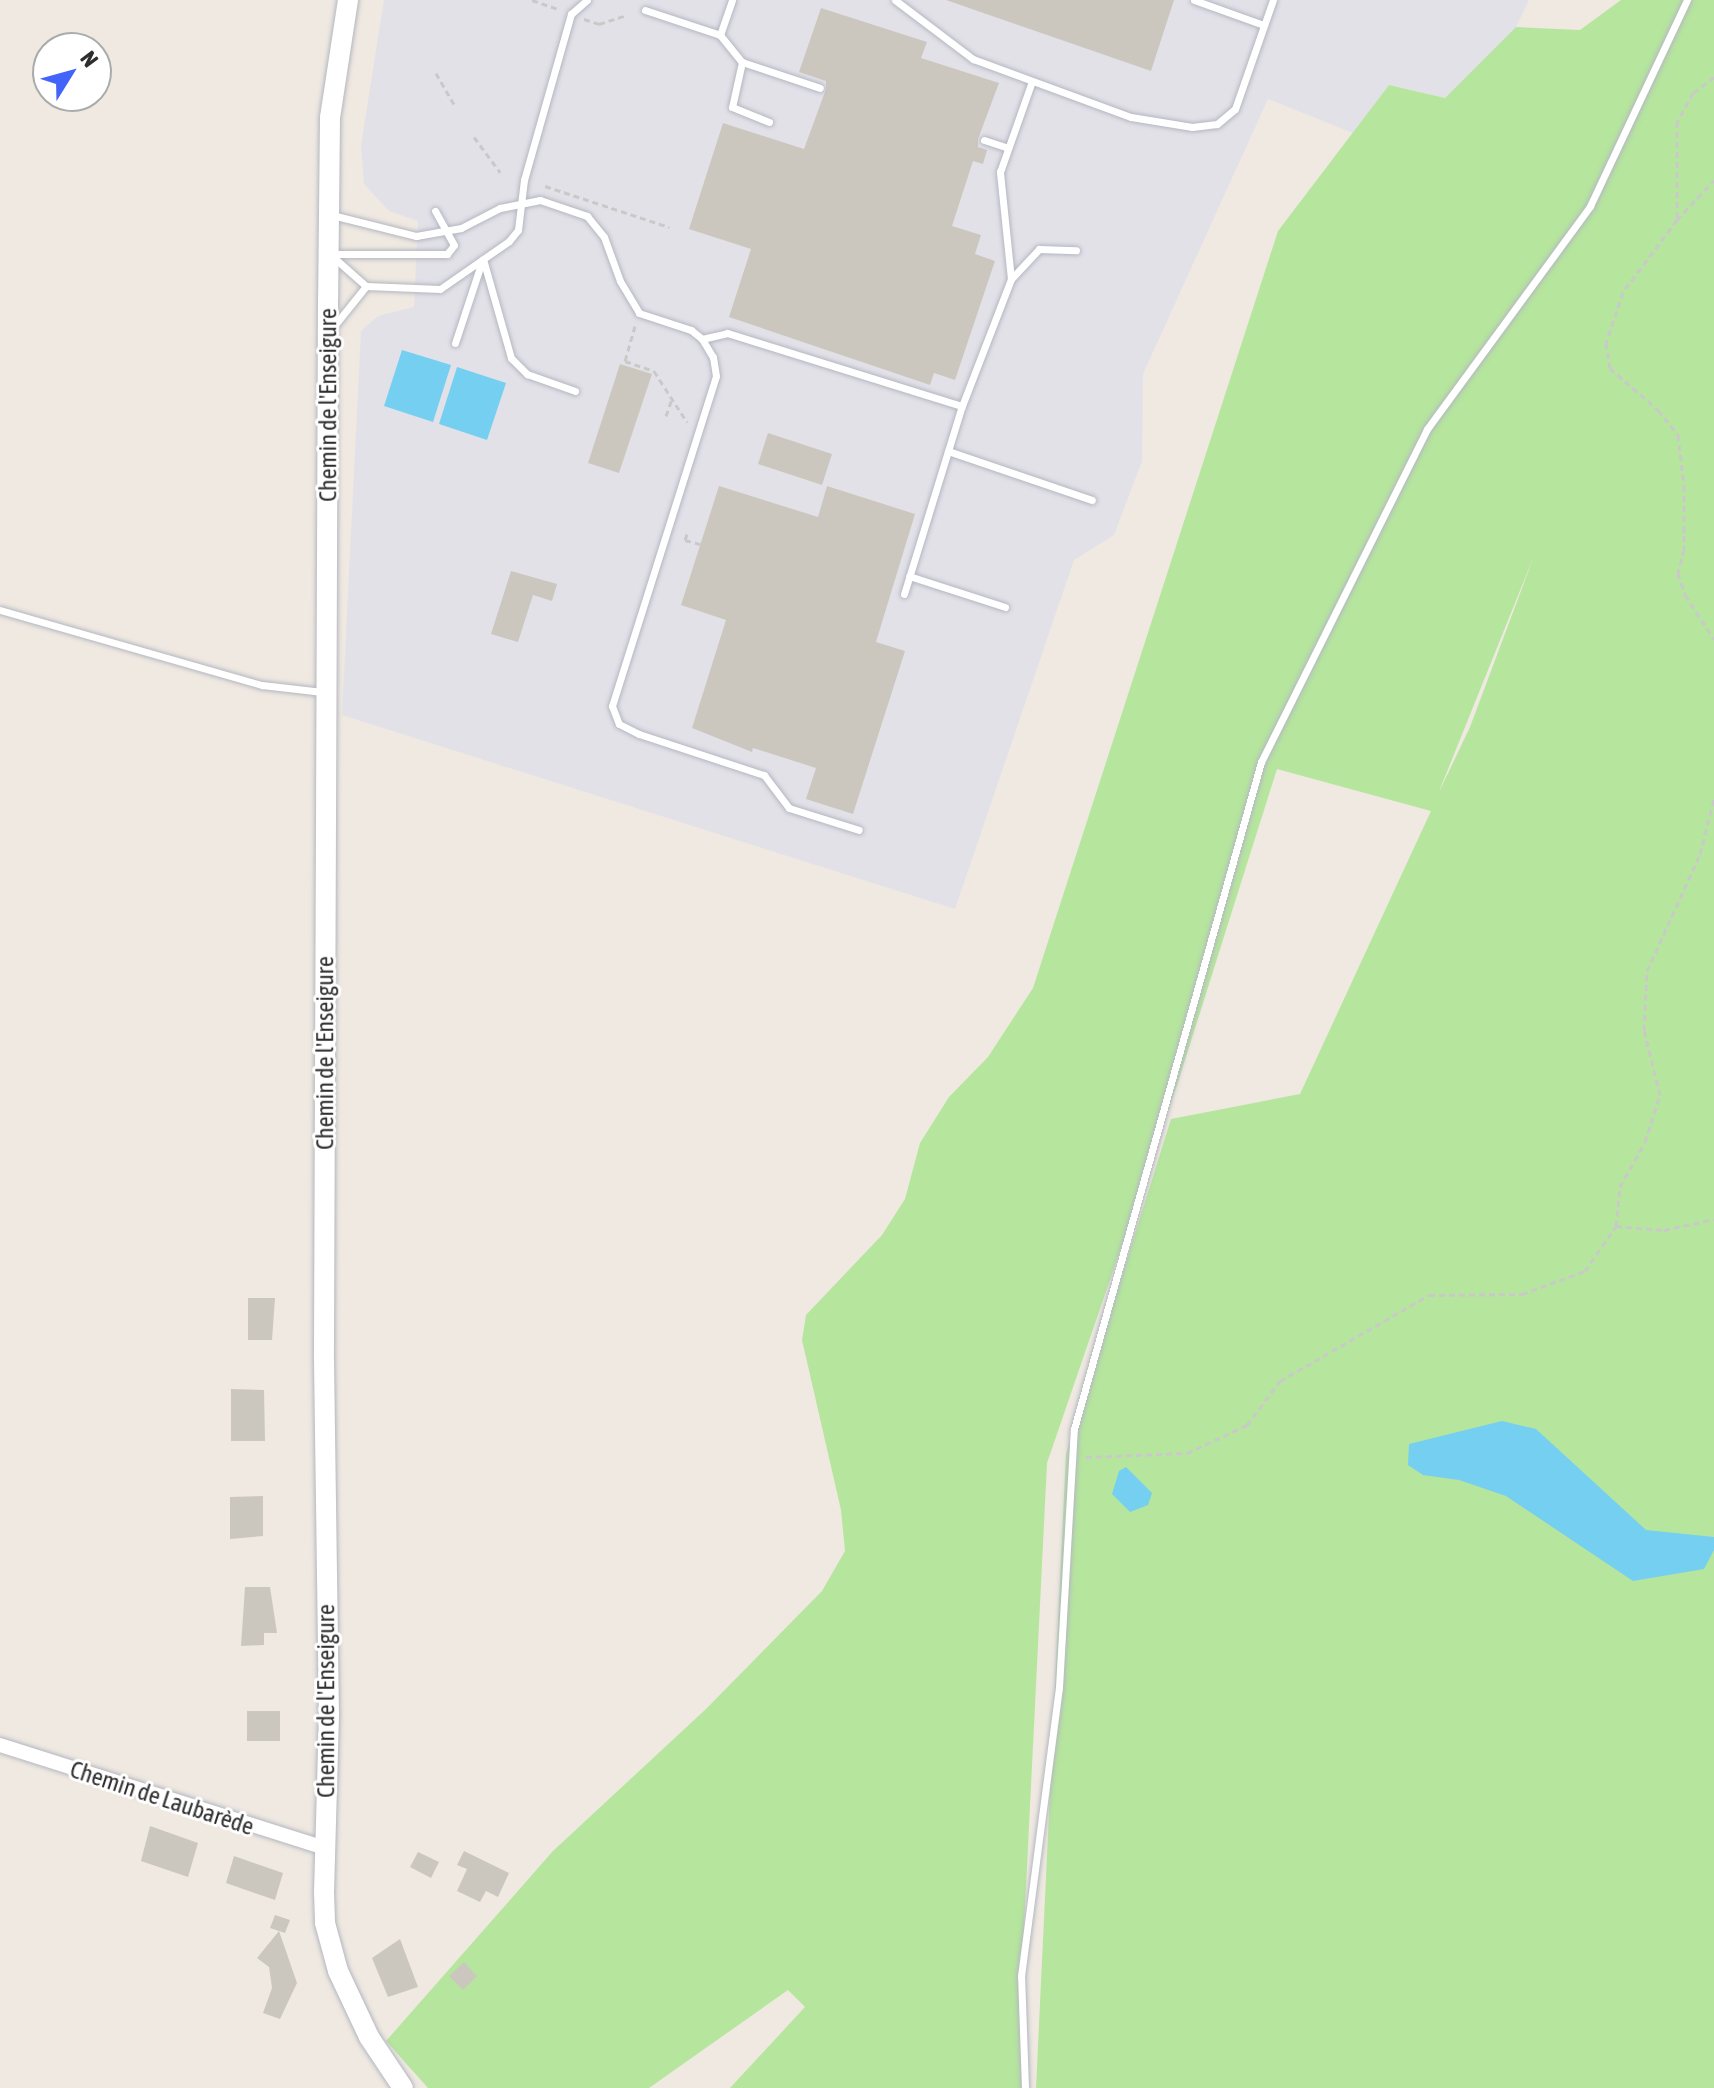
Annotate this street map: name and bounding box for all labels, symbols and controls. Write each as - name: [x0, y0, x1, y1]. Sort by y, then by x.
- north arrow: [32, 32, 112, 112]
- text: N: [75, 46, 104, 72]
- street label: Chemin de l'Enseigure: [314, 308, 342, 502]
- street label: Chemin de l'Enseigure: [311, 956, 339, 1150]
- street label: Chemin de l'Enseigure: [312, 1604, 340, 1798]
- street label: Chemin de Laubarède: [67, 1755, 257, 1841]

